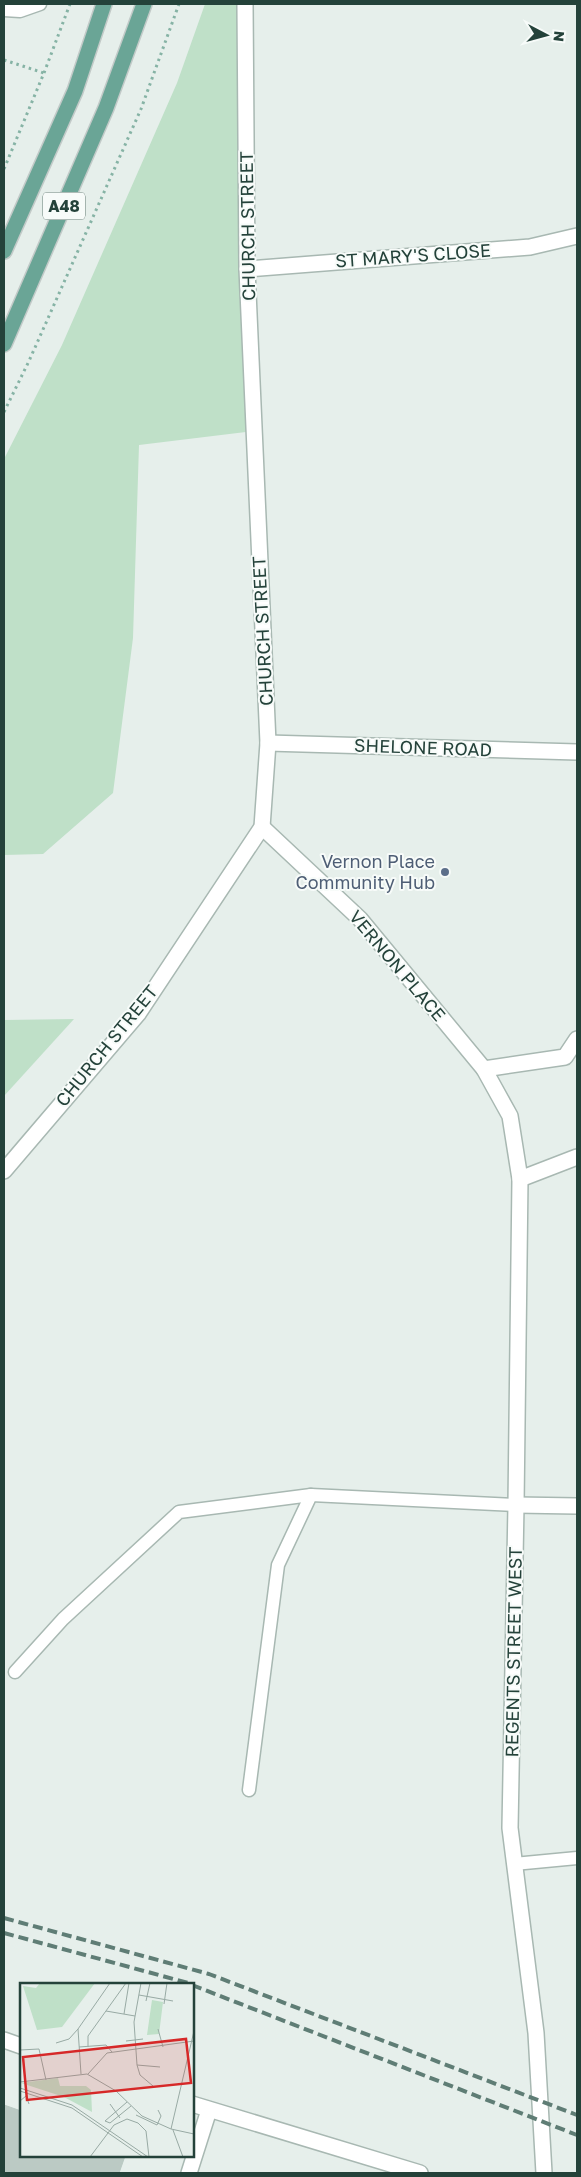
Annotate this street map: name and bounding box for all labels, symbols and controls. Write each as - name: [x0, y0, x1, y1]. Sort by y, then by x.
- north arrow: [521, 10, 571, 60]
- text: N: [550, 30, 568, 43]
- street label: CHURCH STREET: [235, 151, 259, 301]
- road number: A48: [43, 192, 85, 220]
- street label: ST MARY'S CLOSE: [334, 239, 491, 271]
- street label: CHURCH STREET: [247, 556, 277, 706]
- street label: SHELONE ROAD: [354, 734, 492, 760]
- place label: Vernon Place Community Hub: [296, 850, 435, 893]
- marker: Vernon Place Community Hub: [439, 866, 451, 878]
- street label: VERNON PLACE: [345, 905, 451, 1025]
- street label: CHURCH STREET: [51, 980, 162, 1110]
- street label: REGENTS STREET WEST: [500, 1546, 526, 1758]
- inset map: [20, 1983, 194, 2157]

